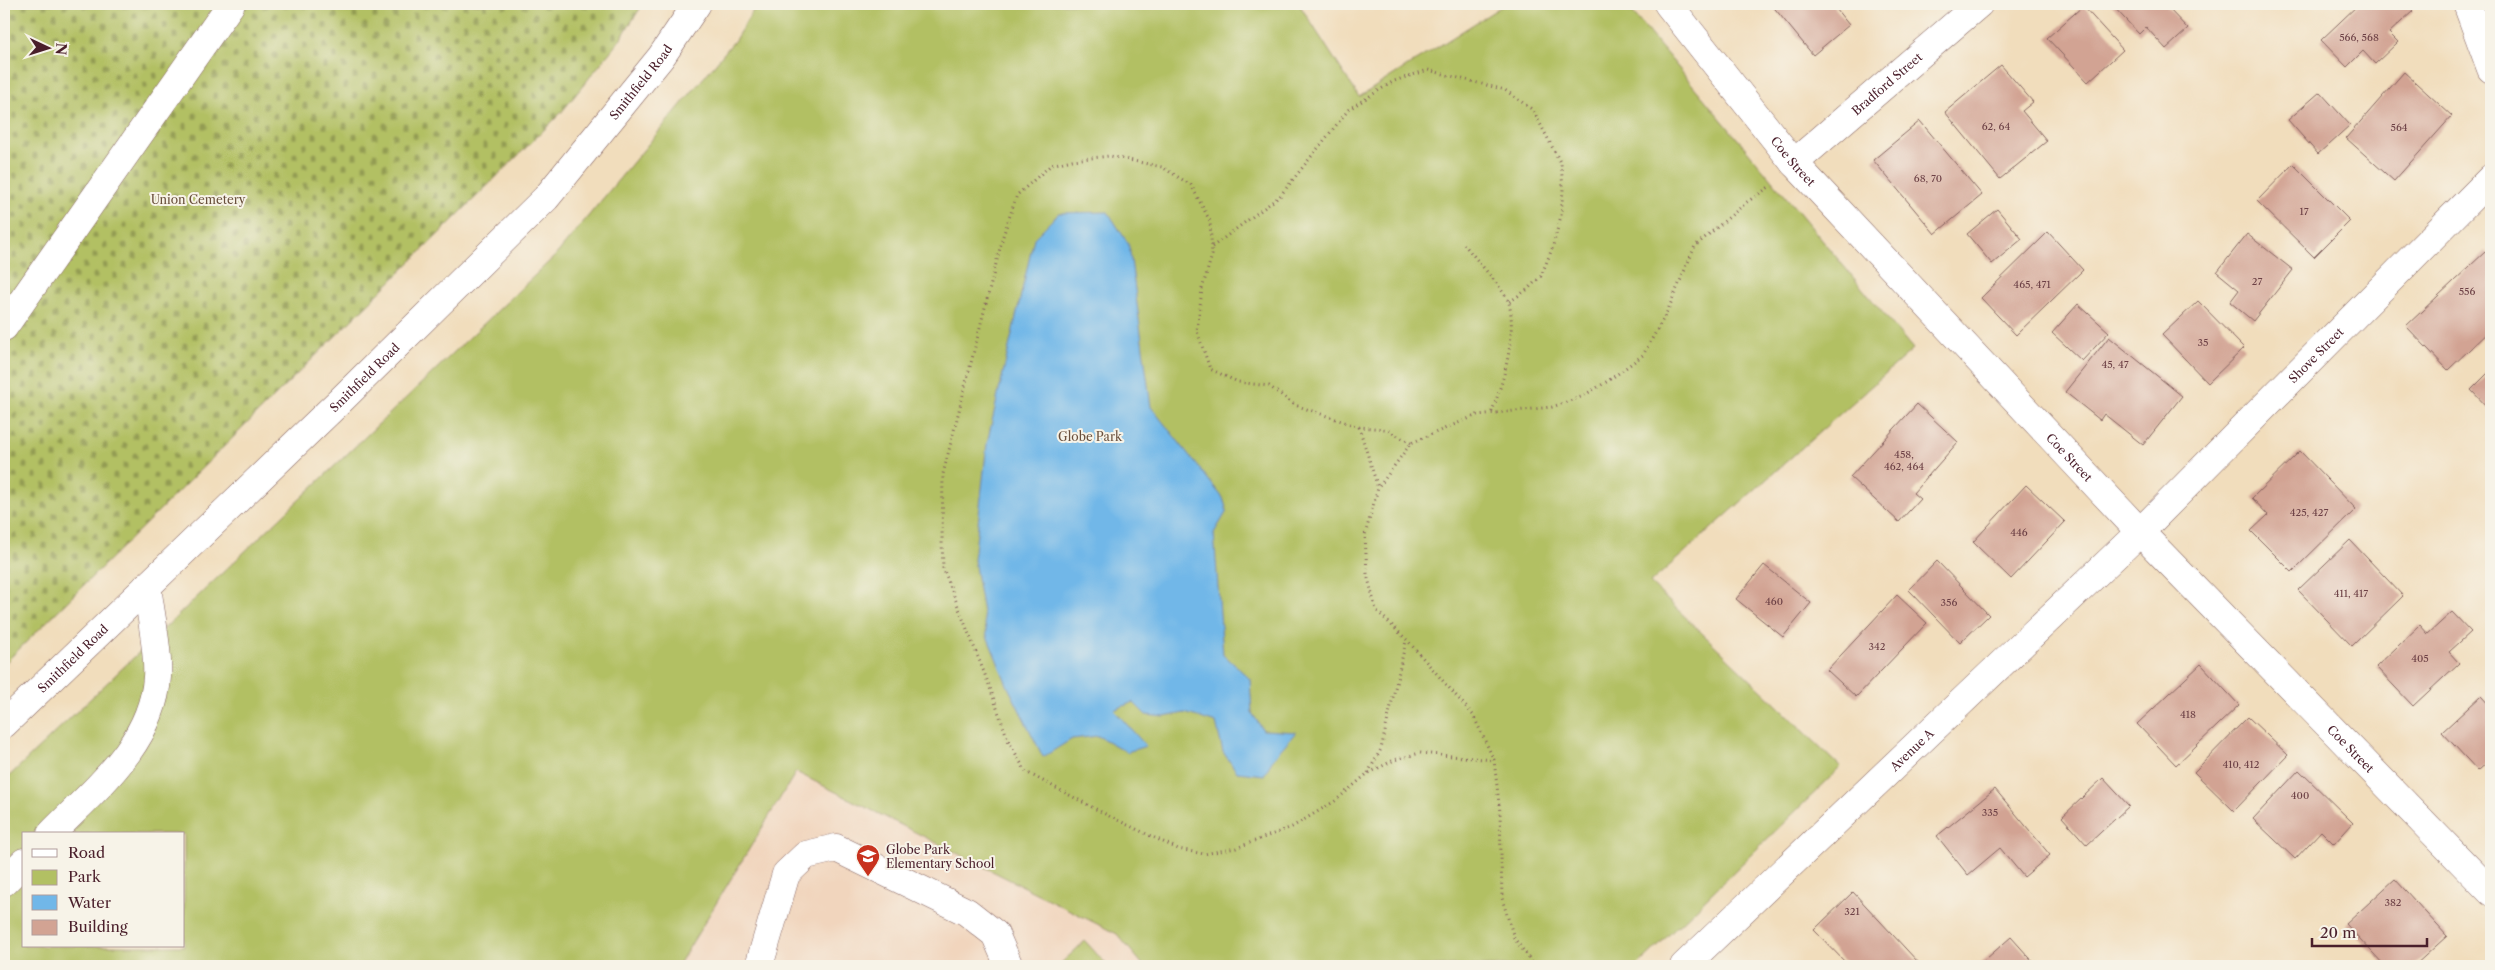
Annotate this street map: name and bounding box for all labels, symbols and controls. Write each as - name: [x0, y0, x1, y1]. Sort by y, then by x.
- north arrow: [22, 22, 72, 72]
- house number: 566, 568: [2339, 31, 2379, 44]
- street label: Smithfield Road: [606, 41, 675, 122]
- text: N: [52, 42, 70, 56]
- street label: Bradford Street: [1848, 49, 1925, 118]
- house number: 62, 64: [1982, 120, 2010, 133]
- house number: 564: [2390, 121, 2408, 134]
- street label: Coe Street: [1768, 133, 1819, 189]
- house number: 68, 70: [1914, 172, 1942, 185]
- park label: Union Cemetery: [151, 192, 246, 207]
- house number: 17: [2299, 205, 2309, 218]
- house number: 27: [2252, 275, 2262, 288]
- house number: 465, 471: [2013, 278, 2051, 291]
- house number: 556: [2459, 285, 2476, 298]
- street label: Shove Street: [2285, 323, 2347, 386]
- house number: 35: [2198, 336, 2208, 349]
- street label: Smithfield Road: [326, 339, 403, 415]
- house number: 45, 47: [2101, 358, 2129, 371]
- park label: Globe Park: [1058, 429, 1123, 444]
- street label: Coe Street: [2044, 430, 2096, 485]
- house number: 458, 462, 464: [1884, 448, 1924, 473]
- house number: 425, 427: [2290, 506, 2328, 519]
- house number: 446: [2010, 526, 2028, 539]
- house number: 411, 417: [2334, 587, 2368, 600]
- house number: 460: [1765, 595, 1783, 608]
- house number: 356: [1941, 596, 1958, 609]
- street label: Smithfield Road: [34, 620, 111, 695]
- house number: 342: [1868, 640, 1886, 653]
- house number: 405: [2411, 652, 2429, 665]
- house number: 418: [2180, 708, 2196, 721]
- street label: Coe Street: [2324, 721, 2378, 776]
- street label: Avenue A: [1886, 725, 1937, 774]
- house number: 410, 412: [2222, 758, 2260, 771]
- house number: 400: [2291, 789, 2309, 802]
- house number: 335: [1982, 806, 1998, 819]
- legend: [22, 832, 185, 948]
- place label: Globe Park Elementary School: [886, 842, 995, 871]
- text: Road: [68, 843, 105, 862]
- school or university icon: Globe Park Elementary School: [855, 843, 881, 877]
- text: Park: [68, 867, 102, 886]
- text: Water: [67, 893, 112, 912]
- house number: 382: [2384, 896, 2402, 909]
- house number: 321: [1844, 905, 1861, 918]
- scale bar: [2312, 915, 2428, 947]
- text: Building: [68, 917, 128, 936]
- text: 20 m: [2320, 923, 2356, 942]

